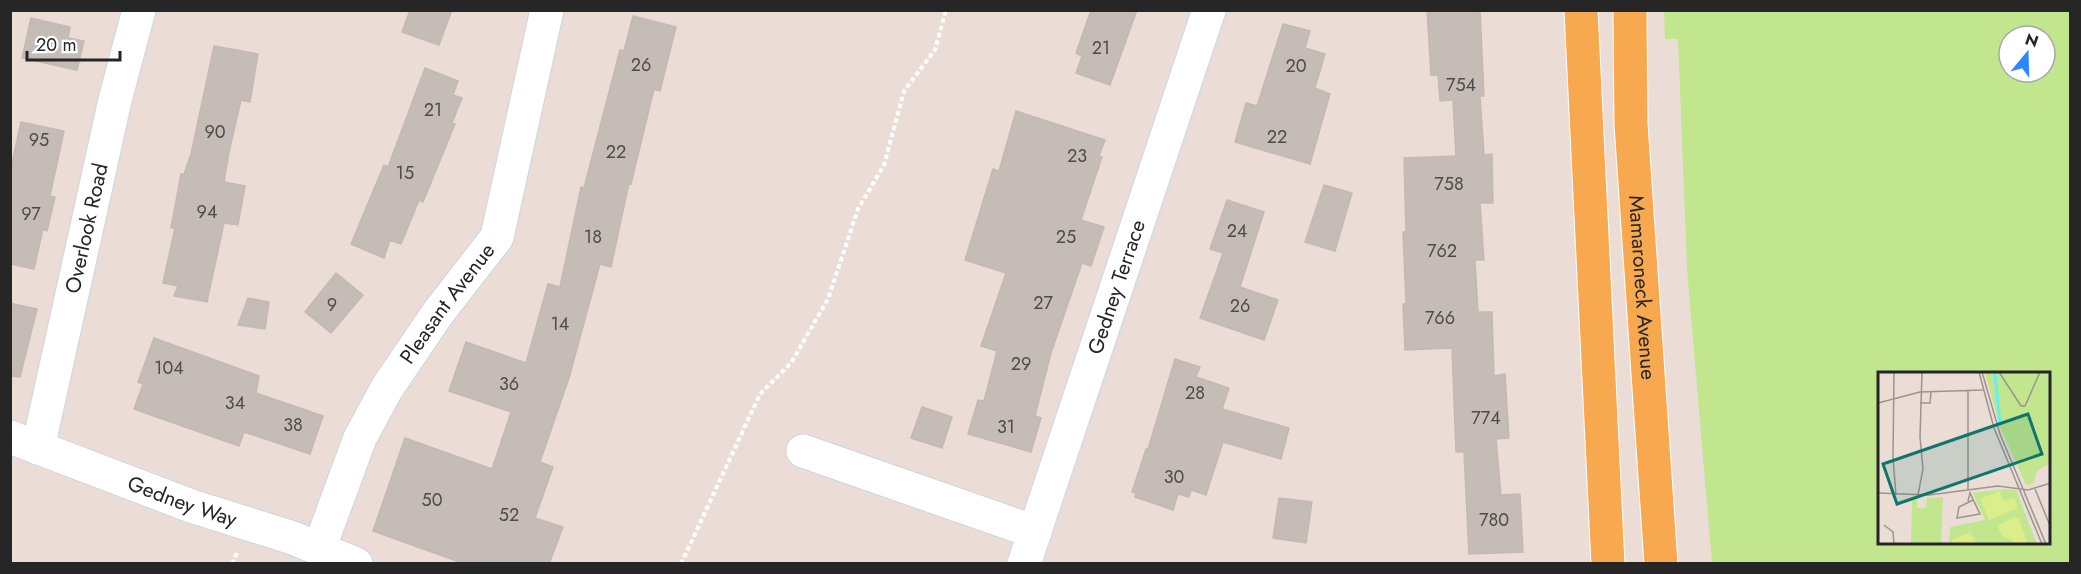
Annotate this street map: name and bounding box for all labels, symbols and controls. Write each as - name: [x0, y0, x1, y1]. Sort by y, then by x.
- scale bar: [27, 24, 120, 62]
- north arrow: [1997, 24, 2057, 84]
- text: N: [2022, 27, 2041, 53]
- text: 20 m: [36, 32, 76, 58]
- house number: 21: [1092, 35, 1110, 61]
- house number: 26: [631, 52, 651, 78]
- house number: 20: [1285, 53, 1307, 79]
- house number: 754: [1446, 72, 1476, 98]
- house number: 21: [424, 97, 442, 123]
- house number: 90: [204, 119, 226, 145]
- house number: 22: [1267, 124, 1287, 150]
- house number: 95: [29, 127, 49, 153]
- house number: 22: [606, 139, 626, 165]
- house number: 23: [1067, 143, 1087, 169]
- street label: Overlook Road: [58, 160, 116, 296]
- house number: 15: [396, 160, 414, 186]
- house number: 758: [1434, 171, 1464, 197]
- street label: Mamaroneck Avenue: [1621, 194, 1663, 381]
- house number: 94: [197, 199, 217, 225]
- house number: 97: [21, 201, 41, 227]
- street label: Gedney Terrace: [1080, 216, 1153, 358]
- house number: 24: [1227, 218, 1247, 244]
- house number: 18: [584, 224, 602, 250]
- house number: 25: [1056, 224, 1076, 250]
- street label: Pleasant Avenue: [393, 237, 502, 370]
- house number: 762: [1427, 238, 1457, 264]
- house number: 27: [1033, 290, 1053, 316]
- house number: 9: [327, 292, 337, 318]
- house number: 26: [1230, 293, 1250, 319]
- house number: 766: [1425, 305, 1455, 331]
- house number: 14: [551, 311, 569, 337]
- house number: 29: [1011, 351, 1031, 377]
- house number: 104: [154, 355, 184, 381]
- house number: 36: [499, 371, 519, 397]
- inset map: [1878, 372, 2051, 544]
- house number: 28: [1185, 380, 1205, 406]
- house number: 34: [225, 390, 245, 416]
- house number: 774: [1471, 405, 1501, 431]
- house number: 38: [283, 412, 303, 438]
- house number: 31: [997, 414, 1015, 440]
- house number: 30: [1164, 464, 1185, 490]
- street label: Gedney Way: [123, 468, 241, 535]
- house number: 50: [422, 487, 443, 513]
- house number: 52: [499, 502, 519, 528]
- house number: 780: [1479, 507, 1509, 533]

